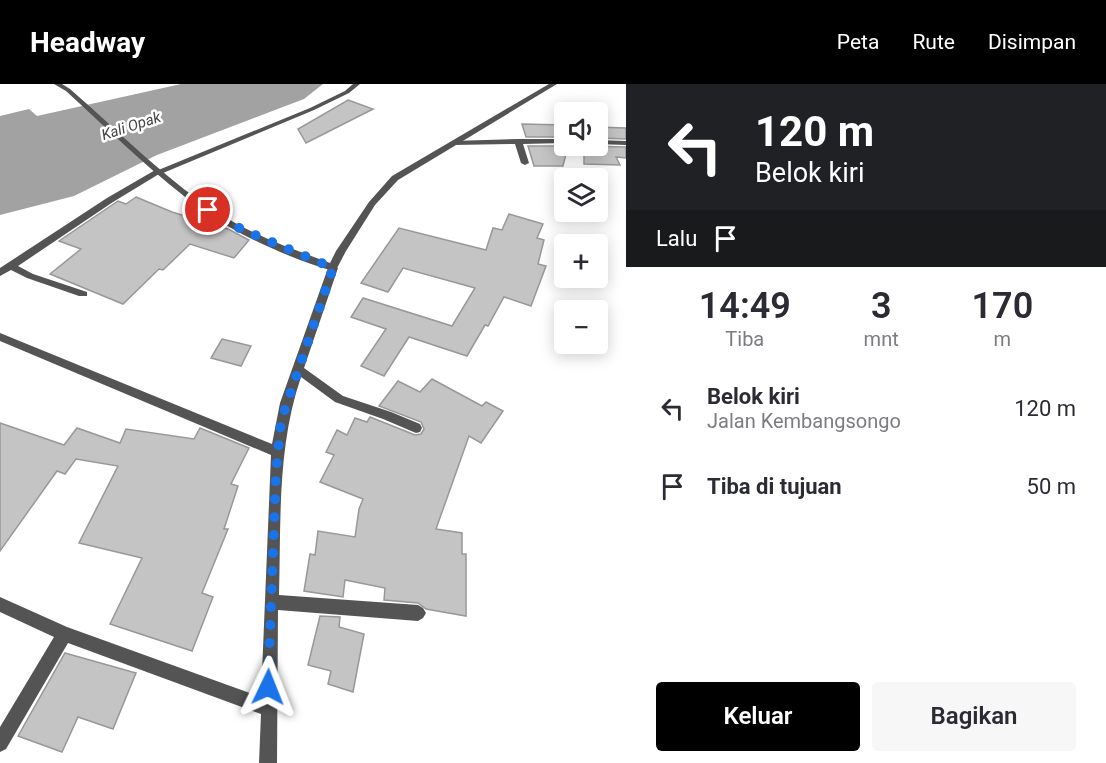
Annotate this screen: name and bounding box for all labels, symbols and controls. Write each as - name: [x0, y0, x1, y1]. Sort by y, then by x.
- text: Headway: [30, 26, 145, 59]
- text: Peta: [837, 30, 879, 54]
- text: Rute: [912, 30, 955, 54]
- text: Disimpan: [988, 30, 1076, 54]
- map controls: [554, 102, 608, 354]
- button: sound: [554, 102, 608, 156]
- text: 120 m: [755, 107, 874, 156]
- water label: Kali Opak: [99, 108, 164, 144]
- icon: left: [656, 108, 734, 186]
- text: Belok kiri: [755, 157, 864, 189]
- button: layers: [554, 168, 608, 222]
- pin: [182, 184, 233, 235]
- icon: arrive: [191, 193, 224, 226]
- icon: arrive: [709, 222, 742, 255]
- text: Lalu: [656, 226, 697, 251]
- button: +: [554, 234, 608, 288]
- text: 14:49: [699, 285, 791, 327]
- text: 3: [871, 285, 891, 327]
- text: 170: [972, 285, 1033, 327]
- button: −: [554, 300, 608, 354]
- text: Tiba: [725, 327, 764, 351]
- text: mnt: [864, 327, 899, 351]
- text: m: [994, 327, 1011, 351]
- text: Belok kiri: [707, 384, 800, 409]
- icon: left: [656, 392, 689, 425]
- text: 120 m: [1014, 396, 1076, 421]
- text: Jalan Kembangsongo: [707, 409, 901, 433]
- icon: arrive: [656, 470, 689, 503]
- text: Tiba di tujuan: [707, 474, 842, 499]
- text: 50 m: [1027, 474, 1076, 499]
- position arrow: [236, 655, 300, 719]
- button: Keluar: [656, 682, 860, 751]
- button: Bagikan: [872, 682, 1076, 751]

